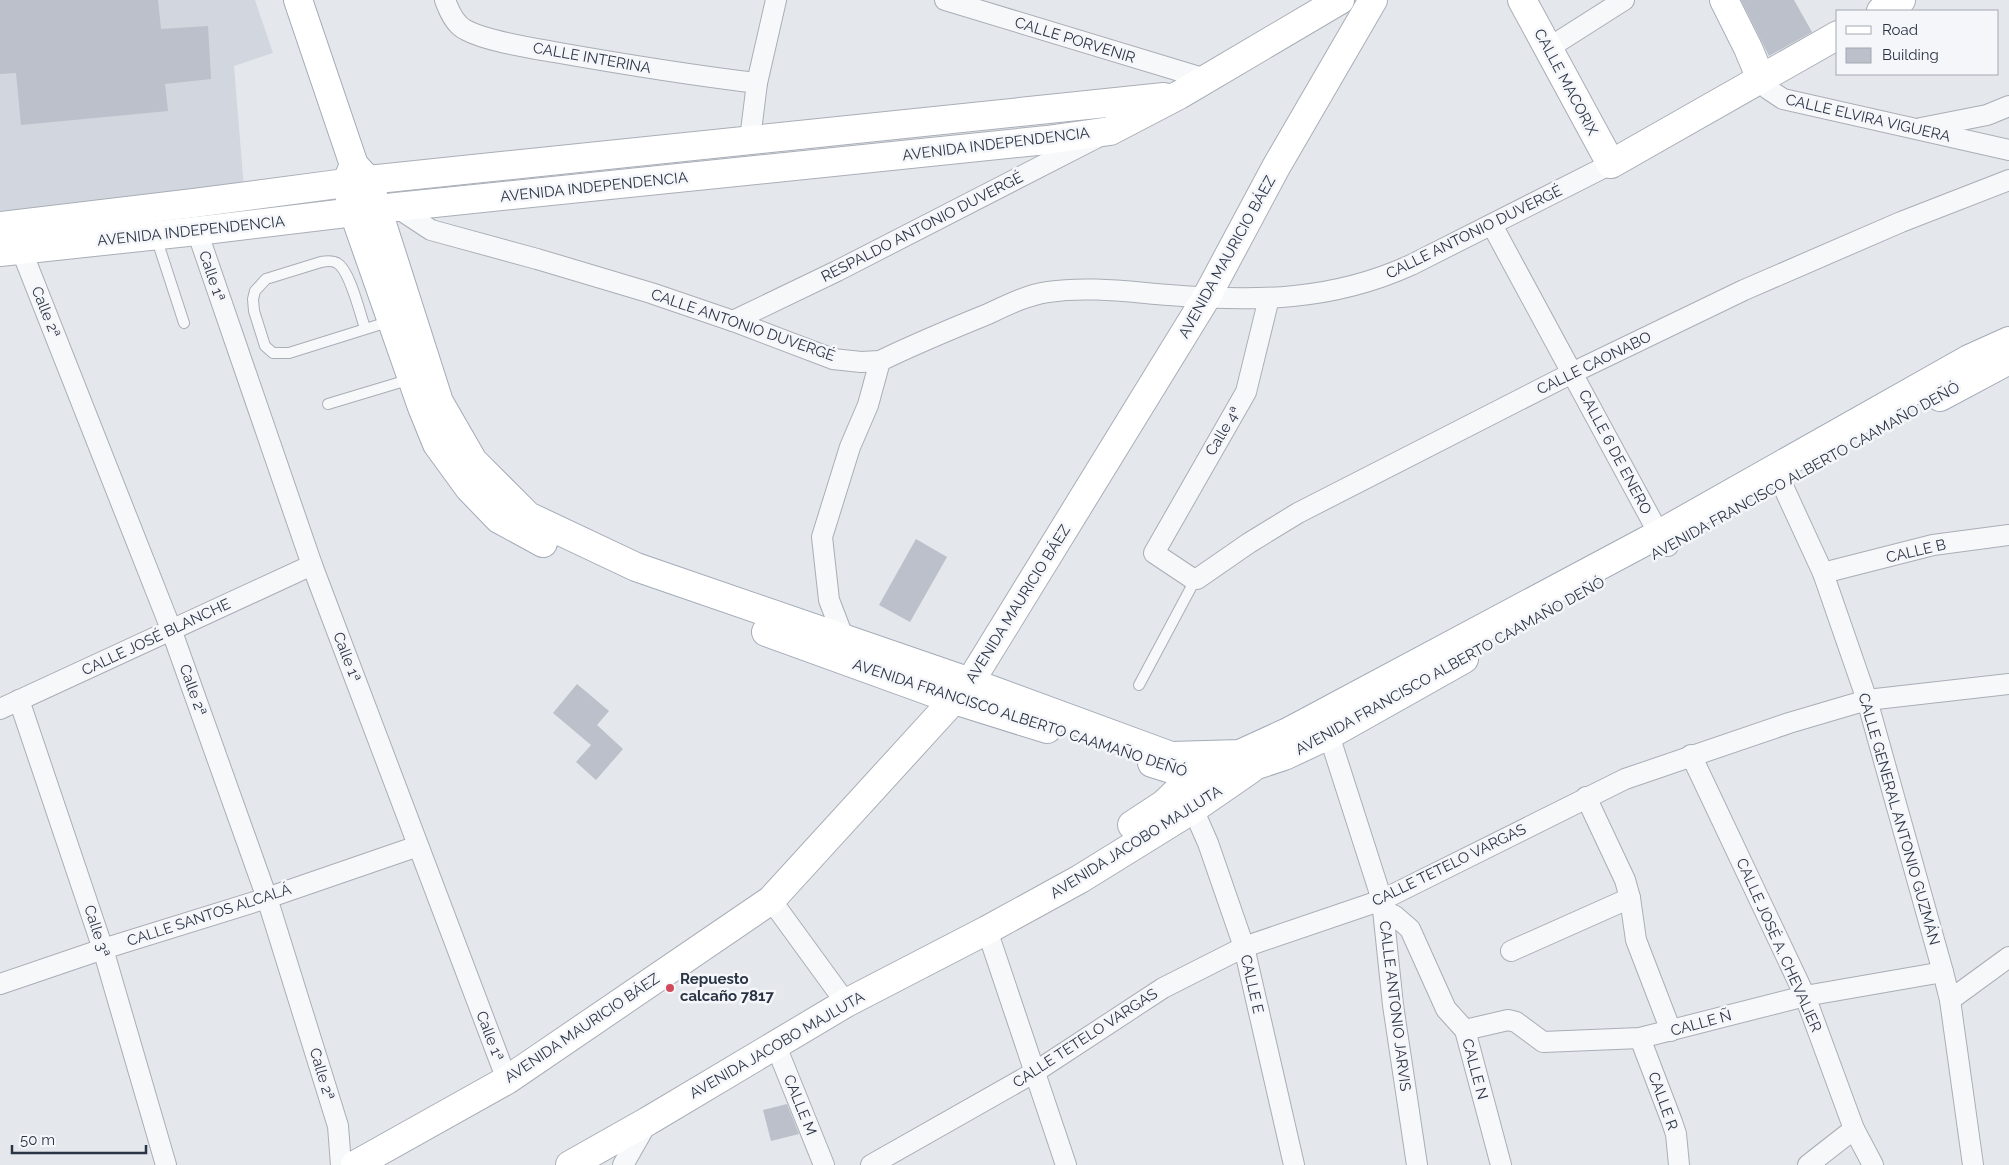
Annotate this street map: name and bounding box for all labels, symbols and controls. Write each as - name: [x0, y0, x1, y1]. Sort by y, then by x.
- legend: [1836, 10, 1999, 75]
- street label: CALLE PORVENIR: [1012, 13, 1138, 67]
- text: Road: [1882, 21, 1918, 39]
- street label: CALLE MACORIX: [1530, 26, 1602, 139]
- street label: CALLE INTERINA: [532, 39, 652, 77]
- text: Building: [1882, 46, 1939, 64]
- street label: CALLE ELVIRA VIGUERA: [1784, 90, 1952, 146]
- street label: AVENIDA INDEPENDENCIA: [901, 124, 1091, 164]
- street label: AVENIDA INDEPENDENCIA: [499, 168, 689, 206]
- street label: RESPALDO ANTONIO DUVERGÉ: [818, 168, 1026, 286]
- street label: AVENIDA MAURICIO BÁEZ: [1175, 173, 1279, 341]
- street label: CALLE ANTONIO DUVERGÉ: [1383, 182, 1565, 282]
- street label: AVENIDA INDEPENDENCIA: [96, 212, 286, 250]
- street label: Calle 1ª: [195, 248, 229, 304]
- street label: Calle 2ª: [28, 284, 64, 340]
- street label: CALLE ANTONIO DUVERGÉ: [649, 285, 837, 365]
- street label: CALLE CAONABO: [1534, 328, 1654, 398]
- street label: AVENIDA FRANCISCO ALBERTO CAAMAÑO DEÑÓ: [1647, 378, 1963, 564]
- street label: CALLE 6 DE ENERO: [1575, 387, 1655, 517]
- street label: Calle 4ª: [1201, 403, 1245, 459]
- street label: AVENIDA MAURICIO BÁEZ: [962, 522, 1074, 686]
- street label: CALLE B: [1884, 535, 1948, 567]
- street label: AVENIDA FRANCISCO ALBERTO CAAMAÑO DEÑÓ: [1292, 573, 1608, 759]
- street label: CALLE JOSÉ BLANCHE: [79, 595, 233, 679]
- street label: Calle 1ª: [329, 629, 365, 685]
- street label: AVENIDA FRANCISCO ALBERTO CAAMAÑO DEÑÓ: [850, 655, 1190, 781]
- street label: Calle 2ª: [175, 662, 211, 718]
- street label: CALLE GENERAL ANTONIO GUZMÁN: [1854, 691, 1944, 947]
- street label: AVENIDA JACOBO MAJLUTA: [1047, 782, 1225, 902]
- street label: CALLE TETELO VARGAS: [1369, 820, 1529, 910]
- street label: CALLE JOSÉ A. CHEVALIER: [1732, 855, 1826, 1035]
- street label: CALLE SANTOS ALCALÁ: [125, 880, 293, 950]
- street label: Calle 3ª: [80, 903, 114, 959]
- street label: CALLE ANTONIO JARVIS: [1376, 920, 1414, 1092]
- street label: CALLE E: [1236, 953, 1268, 1015]
- street label: AVENIDA MAURICIO BÁEZ: [501, 969, 663, 1087]
- place label: Repuesto calcaño 7817: [680, 970, 775, 1005]
- marker: Repuesto calcaño 7817: [664, 982, 676, 994]
- street label: CALLE TETELO VARGAS: [1009, 984, 1161, 1092]
- street label: AVENIDA JACOBO MAJLUTA: [686, 987, 868, 1103]
- street label: CALLE Ñ: [1669, 1006, 1733, 1040]
- street label: Calle 1ª: [472, 1008, 508, 1064]
- street label: CALLE N: [1458, 1037, 1492, 1101]
- street label: Calle 2ª: [306, 1046, 338, 1102]
- street label: CALLE R: [1644, 1069, 1682, 1133]
- street label: CALLE M: [780, 1072, 820, 1138]
- scale bar: [12, 1122, 146, 1154]
- text: 50 m: [20, 1131, 55, 1149]

